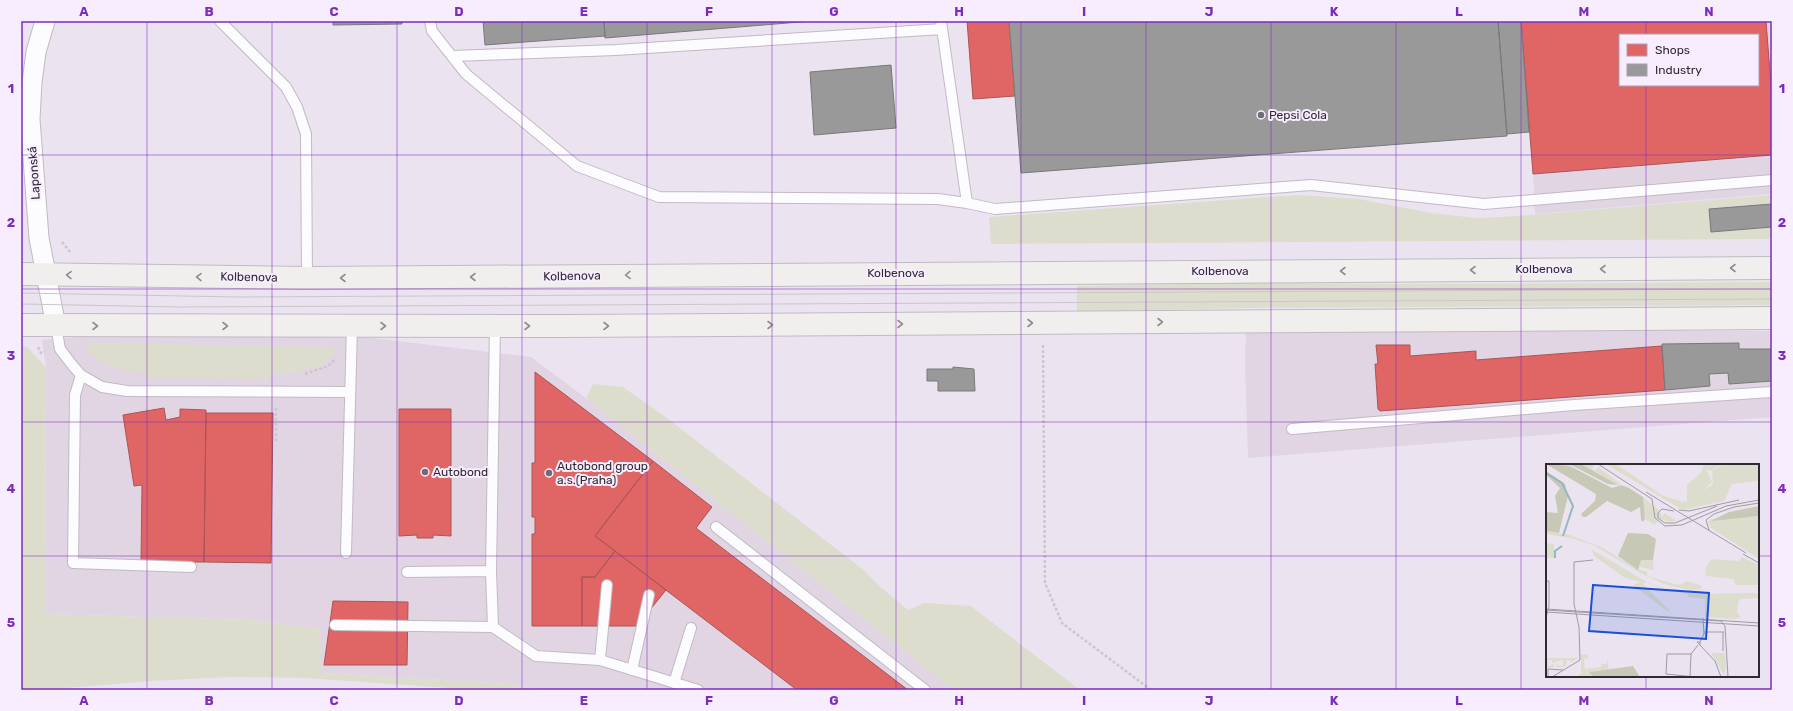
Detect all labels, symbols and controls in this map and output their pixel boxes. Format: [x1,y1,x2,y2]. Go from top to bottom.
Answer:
text: A [79,4,89,19]
text: B [204,4,214,19]
text: C [329,4,339,19]
text: D [454,4,464,19]
text: E [580,4,588,19]
text: F [705,4,713,19]
text: G [829,4,839,19]
text: H [954,4,964,19]
text: I [1082,4,1086,19]
text: J [1205,4,1213,19]
text: K [1330,4,1339,19]
text: L [1455,4,1463,19]
text: M [1579,4,1589,19]
text: N [1704,4,1714,19]
legend [1619,34,1759,86]
text: Shops [1655,43,1690,57]
text: Industry [1655,63,1702,77]
text: 1 [8,81,14,96]
text: 1 [1779,81,1785,96]
place label: Pepsi Cola [1269,108,1327,122]
marker: Pepsi Cola [1256,110,1266,120]
street label: Laponská [25,146,43,200]
text: 2 [7,215,15,230]
text: 2 [1778,215,1786,230]
street label: Kolbenova [1515,262,1573,276]
street label: Kolbenova [1191,264,1249,278]
one-way arrow [1730,264,1736,272]
one-way arrow [1600,265,1606,273]
street label: Kolbenova [867,266,925,280]
one-way arrow [1470,266,1476,274]
one-way arrow [1340,267,1346,275]
street label: Kolbenova [543,268,601,284]
street label: Kolbenova [220,269,278,285]
one-way arrow [66,271,72,279]
one-way arrow [625,271,631,279]
one-way arrow [196,273,202,281]
one-way arrow [470,273,476,281]
one-way arrow [340,274,346,282]
one-way arrow [1157,318,1163,326]
one-way arrow [1027,319,1033,327]
one-way arrow [897,320,903,328]
one-way arrow [767,321,773,329]
one-way arrow [92,322,98,330]
one-way arrow [222,322,228,330]
one-way arrow [380,322,386,330]
one-way arrow [524,322,530,330]
one-way arrow [603,322,609,330]
text: 3 [7,348,16,363]
text: 3 [1778,348,1787,363]
place label: Autobond group a.s.(Praha) [557,459,648,487]
inset map [1546,464,1759,677]
place label: Autobond [433,465,488,479]
marker: Autobond [420,467,430,477]
marker: Autobond group a.s.(Praha) [544,468,554,478]
text: 4 [7,481,16,496]
text: 4 [1778,481,1787,496]
text: 5 [7,615,15,630]
text: 5 [1778,615,1786,630]
text: A [79,693,89,708]
text: B [204,693,214,708]
text: C [329,693,339,708]
text: D [454,693,464,708]
text: E [580,693,588,708]
text: F [705,693,713,708]
text: G [829,693,839,708]
text: H [954,693,964,708]
text: I [1082,693,1086,708]
text: J [1205,693,1213,708]
text: K [1330,693,1339,708]
text: L [1455,693,1463,708]
text: M [1579,693,1589,708]
text: N [1704,693,1714,708]

